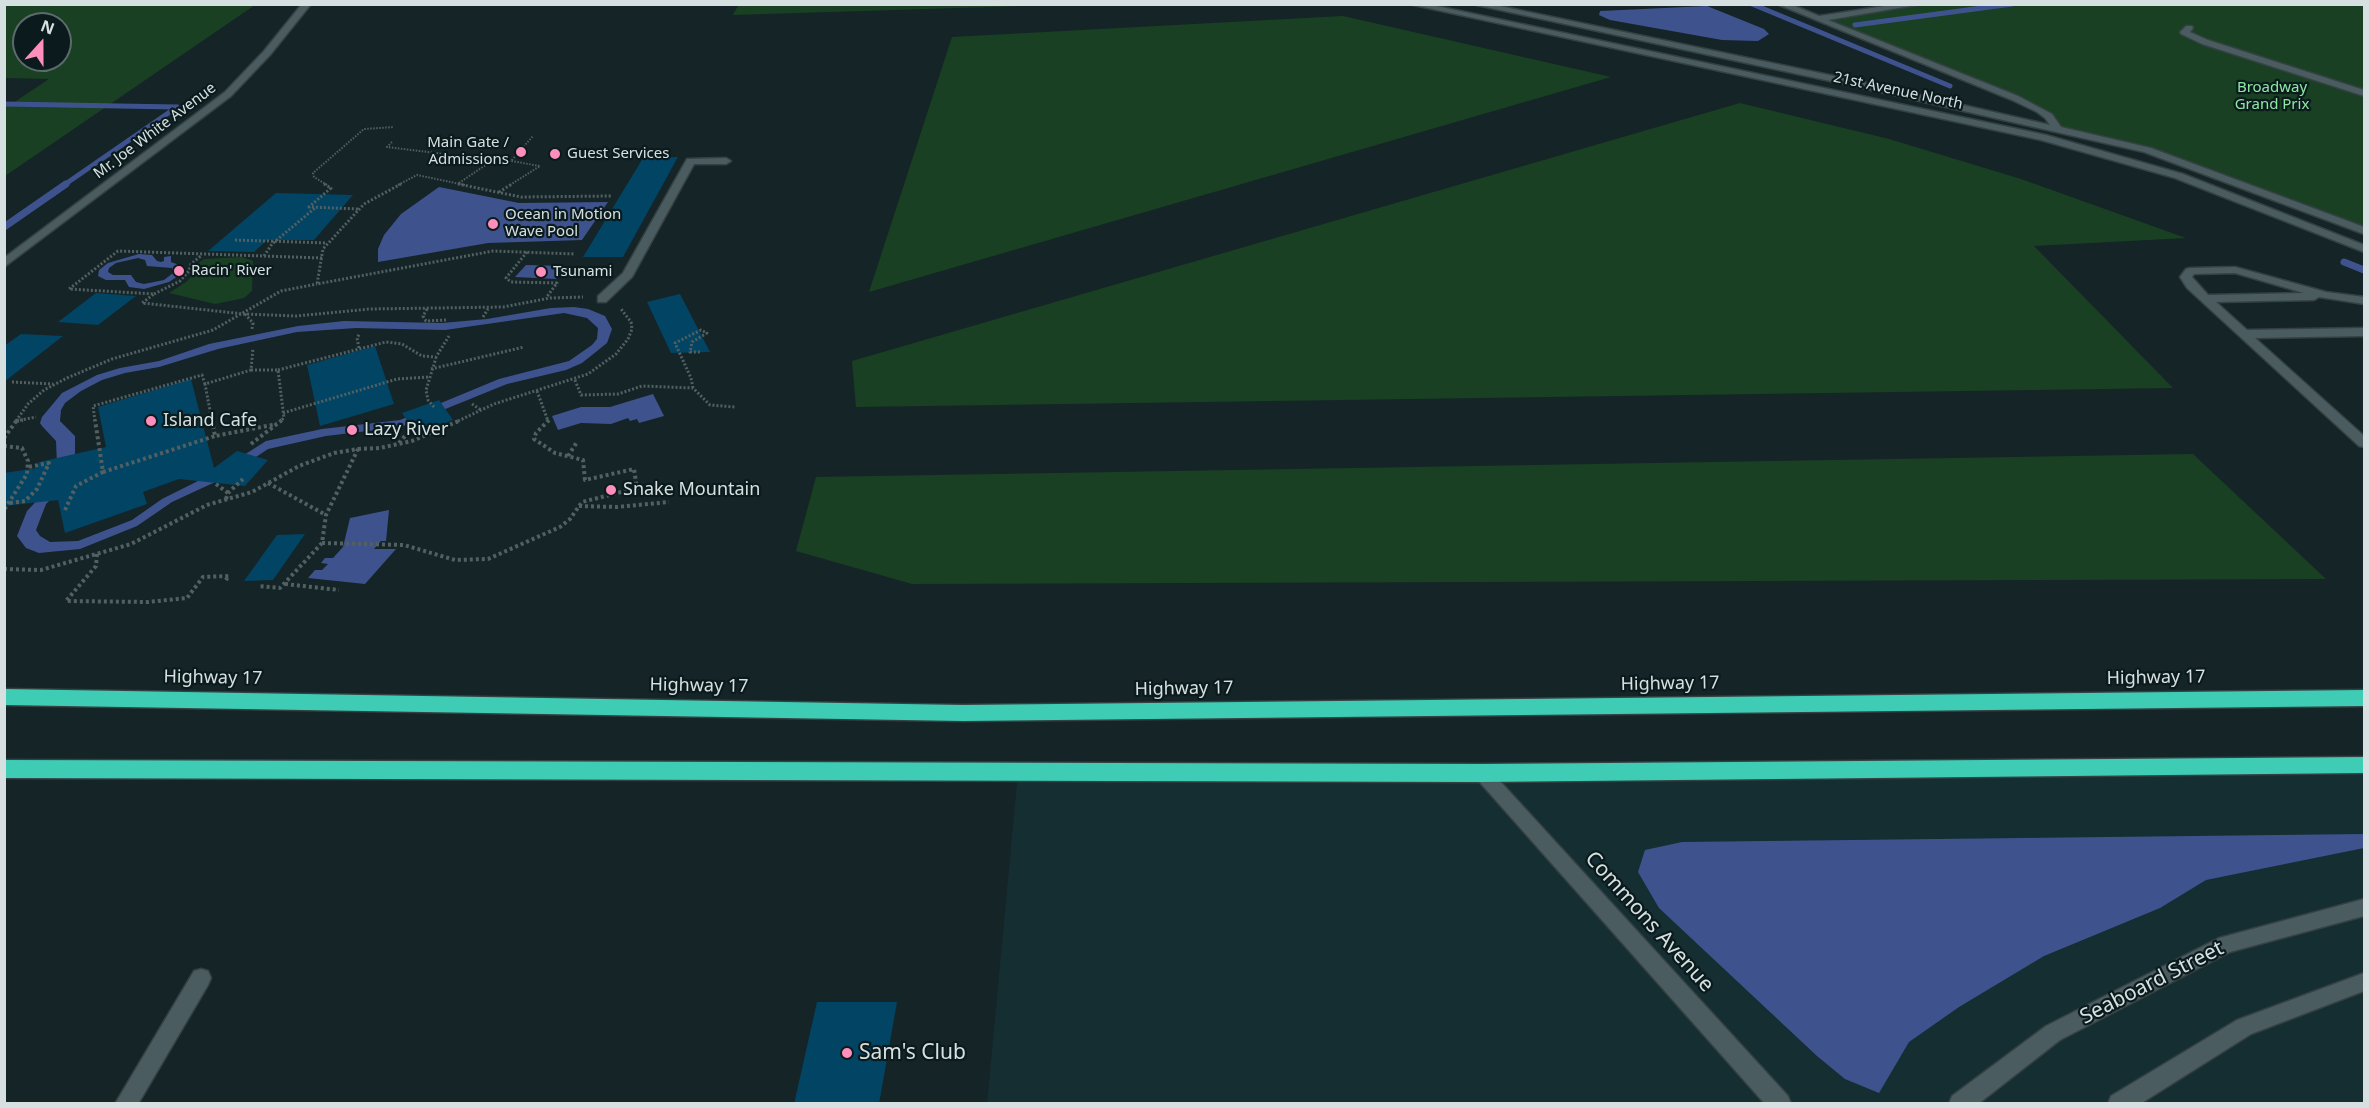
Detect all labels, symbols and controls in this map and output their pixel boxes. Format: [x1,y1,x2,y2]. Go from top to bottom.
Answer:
north arrow [12,12,72,72]
text: N [38,14,58,40]
street label: 21st Avenue North [1832,69,1964,113]
street label: Mr. Joe White Avenue [90,79,220,183]
park label: Broadway Grand Prix [2235,79,2309,114]
place label: Main Gate / Admissions [427,134,509,169]
marker: Main Gate / Admissions [514,145,528,159]
place label: Guest Services [567,145,669,163]
marker: Guest Services [548,147,562,161]
place label: Ocean in Motion Wave Pool [505,206,621,241]
marker: Ocean in Motion Wave Pool [486,217,500,231]
place label: Racin' River [191,262,272,280]
place label: Tsunami [553,263,612,281]
marker: Racin' River [172,264,186,278]
marker: Tsunami [534,265,548,279]
place label: Island Cafe [163,410,257,432]
marker: Island Cafe [144,414,158,428]
place label: Lazy River [364,419,448,441]
marker: Lazy River [345,423,359,437]
place label: Snake Mountain [623,479,760,501]
marker: Snake Mountain [604,483,618,497]
street label: Highway 17 [163,666,263,690]
street label: Highway 17 [2106,666,2206,690]
street label: Highway 17 [1620,672,1720,696]
street label: Highway 17 [649,674,749,698]
street label: Highway 17 [1134,677,1234,701]
street label: Commons Avenue [1579,847,1719,997]
street label: Seaboard Street [2076,936,2228,1030]
place label: Sam's Club [859,1040,966,1066]
marker: Sam's Club [840,1046,854,1060]

